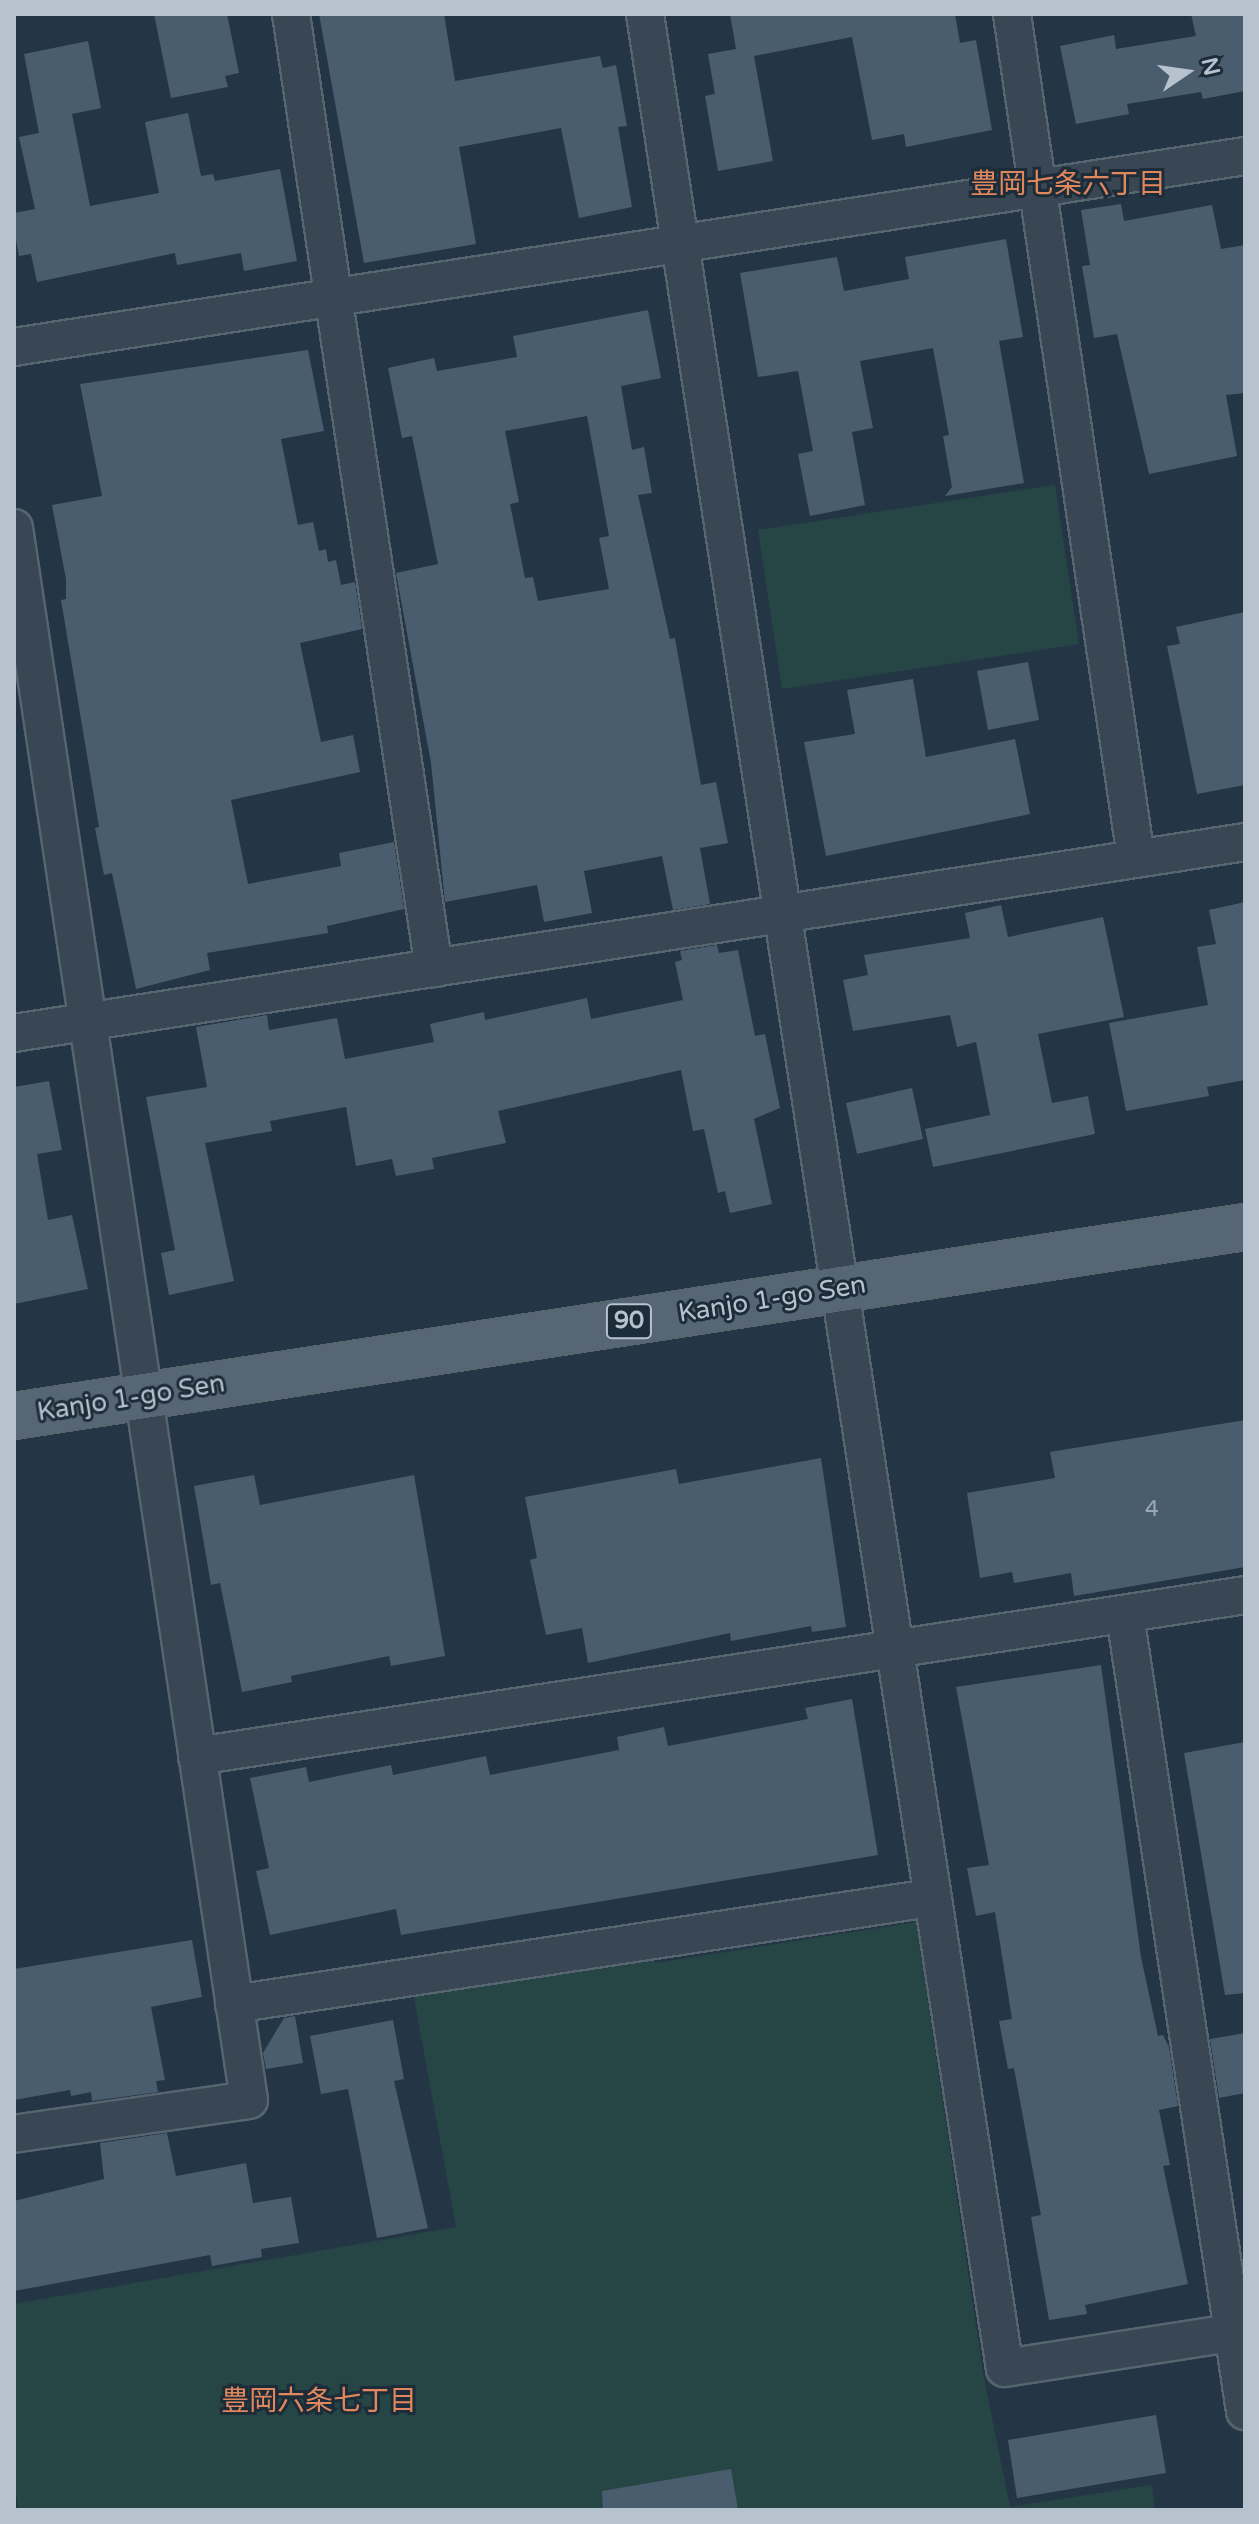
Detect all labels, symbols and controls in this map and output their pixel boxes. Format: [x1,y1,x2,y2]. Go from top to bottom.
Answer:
north arrow [1147,32,1227,112]
text: N [1196,55,1225,78]
district label: 豊岡七条六丁目 [970,167,1166,201]
street label: Kanjo 1-go Sen [676,1269,868,1329]
road number: 90 [605,1301,653,1341]
street label: Kanjo 1-go Sen [35,1368,227,1428]
house number: 4 [1145,1497,1159,1523]
district label: 豊岡六条七丁目 [221,2384,417,2418]

